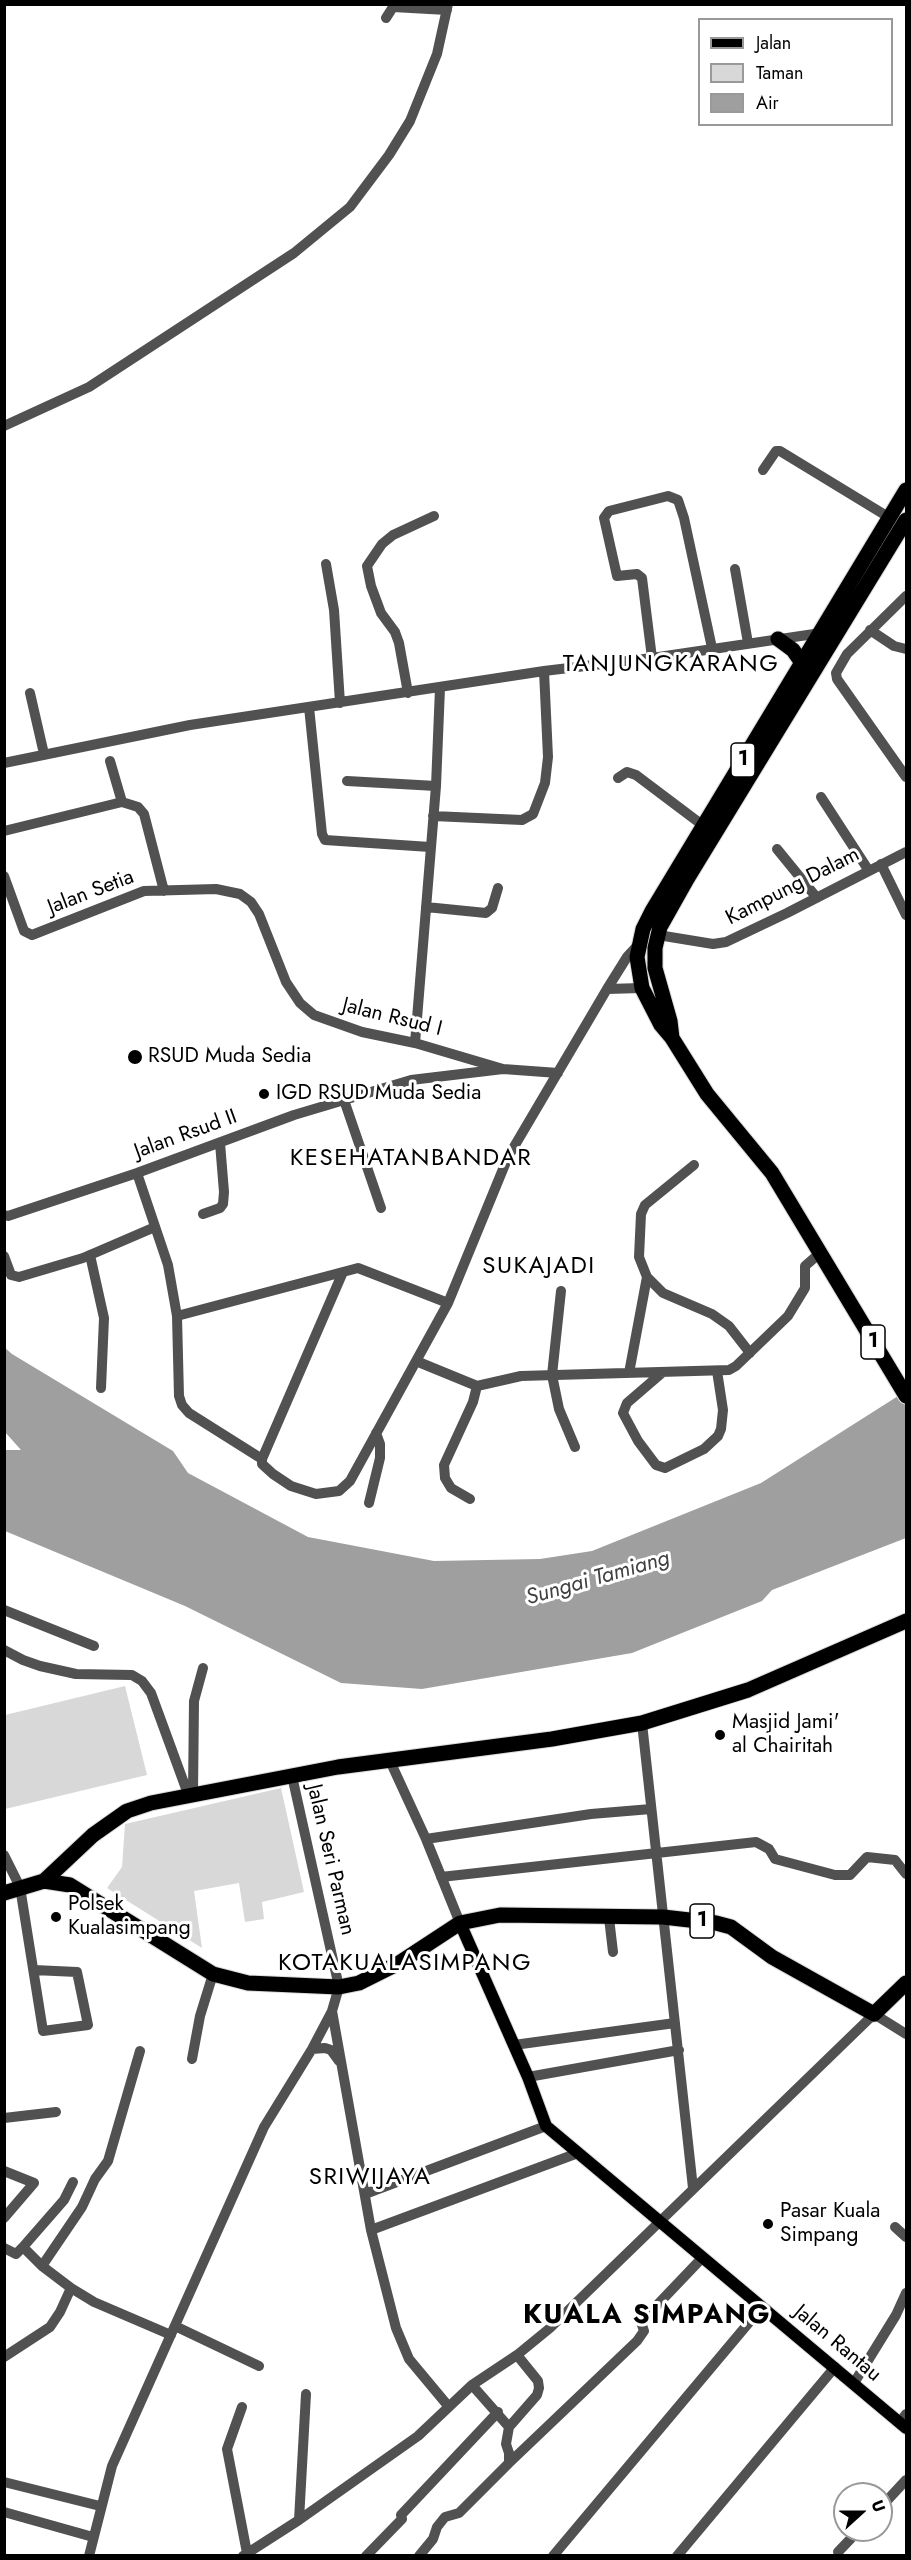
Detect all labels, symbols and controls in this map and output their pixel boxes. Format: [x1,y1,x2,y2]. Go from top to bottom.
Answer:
legend [698,18,893,126]
text: Jalan [756,30,791,56]
text: Taman [756,60,803,86]
text: Air [756,90,779,116]
district label: TANJUNGKARANG [563,651,779,679]
road number: 1 [731,743,755,777]
street label: Kampung Dalam [722,843,864,931]
street label: Jalan Setia [44,865,138,921]
street label: Jalan Rsud I [339,993,445,1043]
place label: RSUD Muda Sedia [148,1044,311,1070]
marker: RSUD Muda Sedia [126,1048,144,1066]
place label: IGD RSUD Muda Sedia [276,1081,481,1107]
marker: IGD RSUD Muda Sedia [257,1087,271,1101]
street label: Jalan Rsud II [131,1105,241,1165]
district label: KESEHATANBANDAR [290,1145,532,1173]
district label: SUKAJADI [482,1253,596,1281]
road number: 1 [861,1325,885,1359]
water label: Sungai Tamiang [523,1546,673,1612]
place label: Masjid Jami' al Chairitah [732,1710,840,1760]
marker: Masjid Jami' al Chairitah [713,1728,727,1742]
street label: Jalan Seri Parman [300,1782,360,1938]
place label: Polsek Kualasimpang [68,1892,191,1942]
road number: 1 [690,1904,714,1938]
marker: Polsek Kualasimpang [49,1910,63,1924]
district label: KOTAKUALASIMPANG [278,1950,532,1978]
district label: SRIWIJAYA [309,2164,431,2192]
place label: Pasar Kuala Simpang [780,2199,880,2249]
marker: Pasar Kuala Simpang [761,2217,775,2231]
district label: KUALA SIMPANG [523,2300,771,2332]
street label: Jalan Rantau [788,2300,886,2388]
north arrow [833,2482,893,2542]
text: U [866,2497,891,2515]

